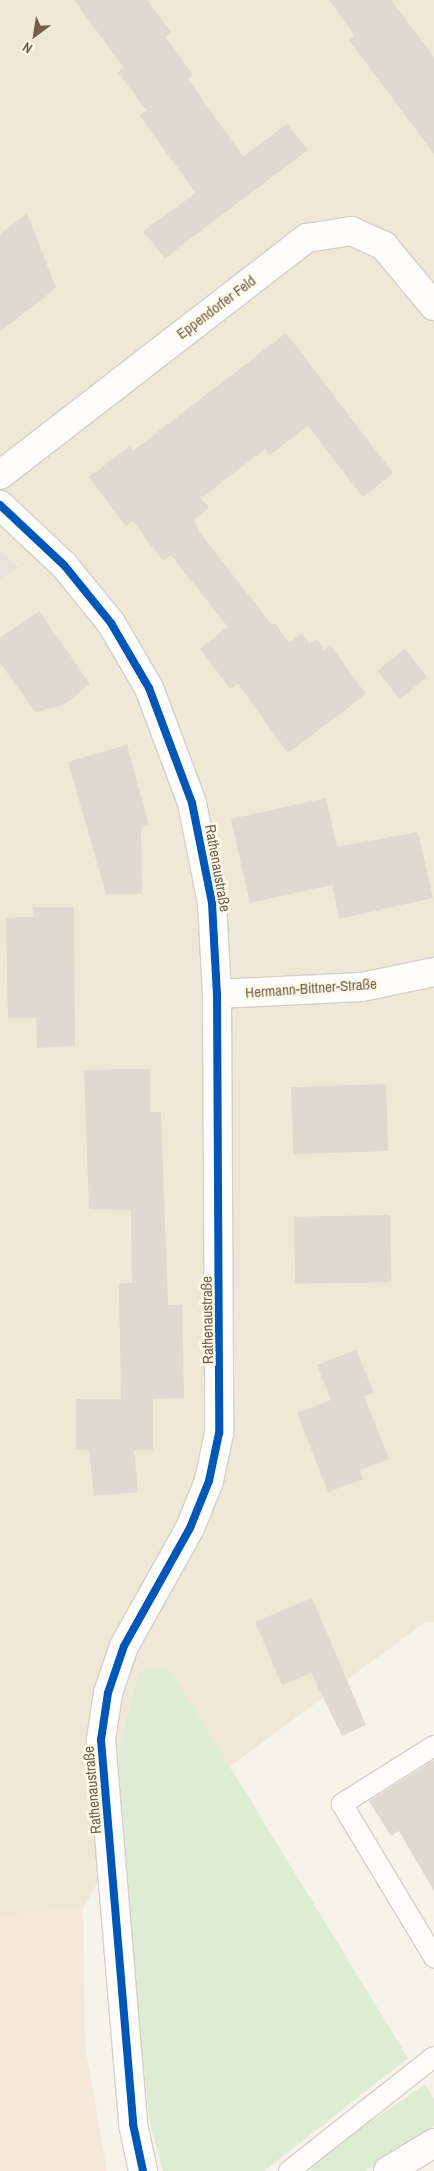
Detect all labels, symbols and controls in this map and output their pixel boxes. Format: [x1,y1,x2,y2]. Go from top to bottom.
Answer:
north arrow [10,10,60,60]
text: N [19,38,35,58]
street label: Eppendorfer Feld [173,271,259,343]
street label: Rathenaustraße [201,823,235,913]
street label: Hermann-Bittner-Straße [245,974,377,1002]
street label: Rathenaustraße [197,1276,217,1364]
street label: Rathenaustraße [79,1745,105,1835]

